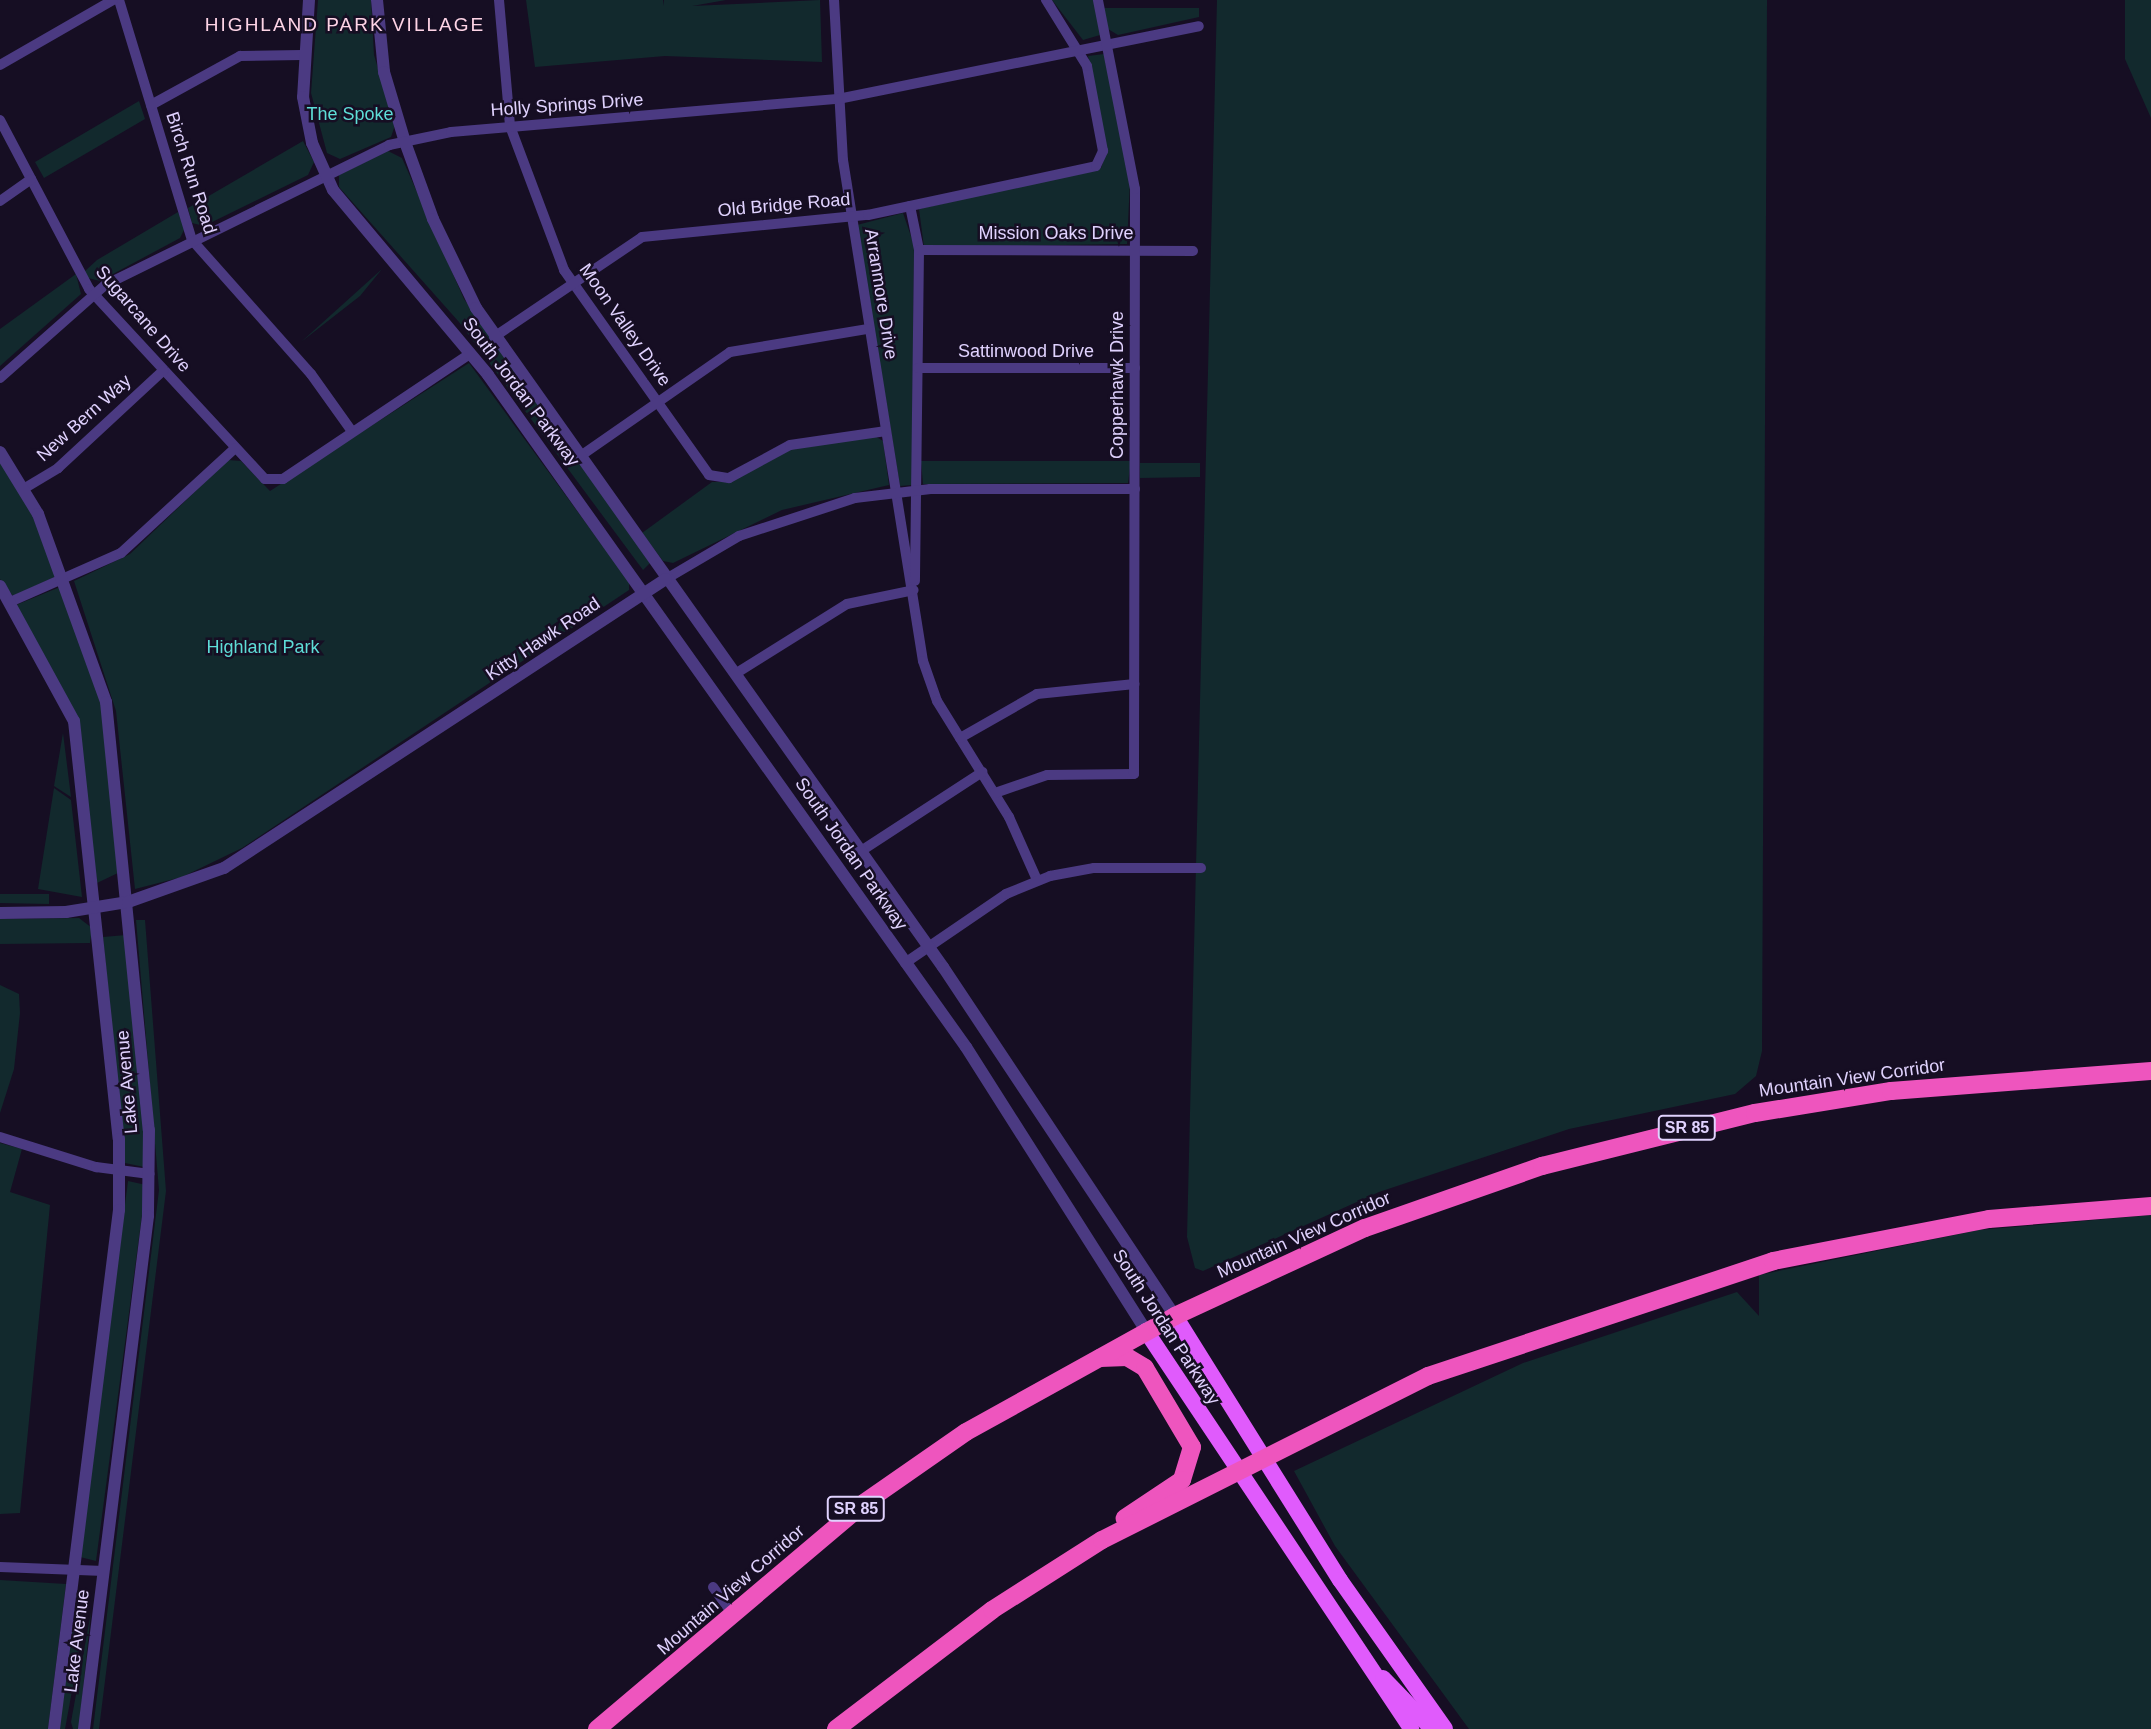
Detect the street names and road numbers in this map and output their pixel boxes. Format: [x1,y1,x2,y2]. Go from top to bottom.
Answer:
street label: Holly Springs Drive [490,89,644,121]
street label: Birch Run Road [161,109,221,237]
street label: Old Bridge Road [717,188,851,222]
street label: Mission Oaks Drive [978,222,1134,244]
street label: Arranmore Drive [860,227,902,361]
street label: Moon Valley Drive [575,260,675,390]
street label: Sugarcane Drive [91,261,195,377]
street label: Copperhawk Drive [1106,311,1128,459]
street label: South Jordan Parkway [458,313,584,471]
street label: Sattinwood Drive [958,340,1094,362]
street label: New Bern Way [32,370,136,466]
street label: Kitty Hawk Road [482,593,604,685]
street label: South Jordan Parkway [790,774,912,934]
street label: Lake Avenue [112,1029,142,1135]
street label: Mountain View Corridor [1758,1054,1946,1102]
road number: SR 85 [1657,1116,1717,1140]
street label: Mountain View Corridor [1214,1187,1394,1283]
street label: South Jordan Parkway [1108,1245,1224,1409]
road number: SR 85 [826,1497,886,1522]
street label: Mountain View Corridor [653,1520,809,1660]
street label: Lake Avenue [60,1588,94,1694]

